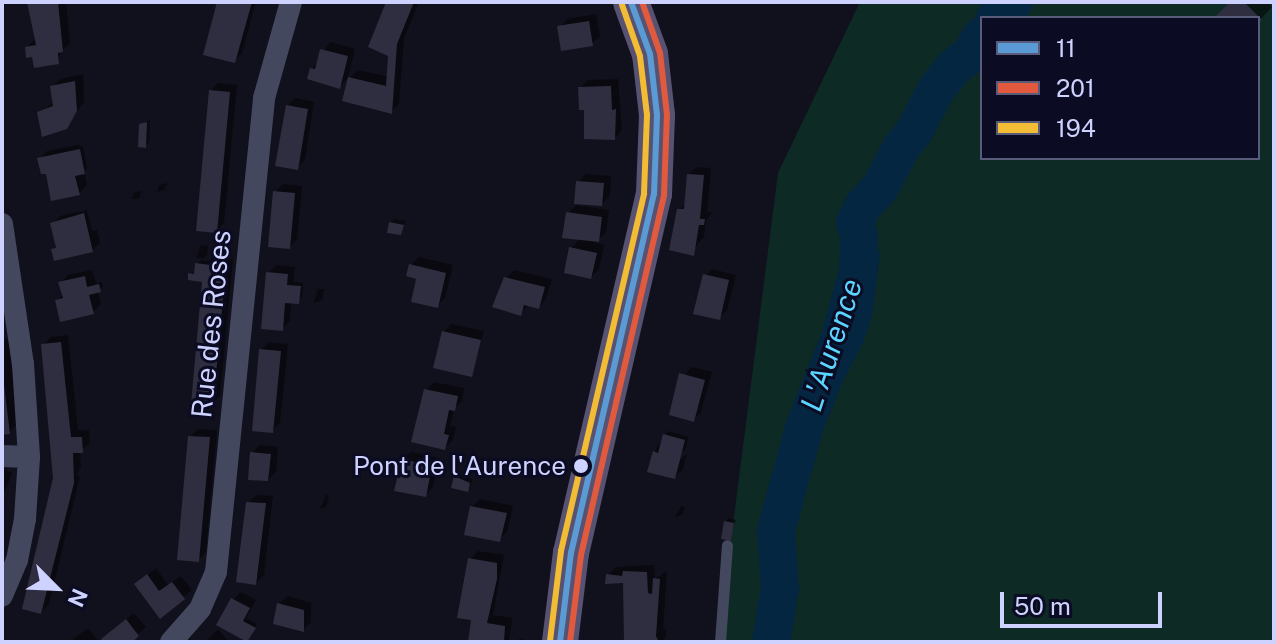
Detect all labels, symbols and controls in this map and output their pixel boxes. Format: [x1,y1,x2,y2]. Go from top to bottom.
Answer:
legend [980,16,1260,160]
text: 11 [1056,34,1076,62]
text: 201 [1056,74,1095,102]
text: 194 [1056,114,1096,142]
street label: Rue des Roses [184,228,238,420]
water label: L'Aurence [793,274,869,416]
place label: Pont de l'Aurence [352,450,566,482]
marker: Pont de l'Aurence [573,458,589,474]
north arrow [16,548,96,628]
scale bar [1004,576,1166,626]
text: N [63,585,93,611]
text: 50 m [1014,592,1071,620]

